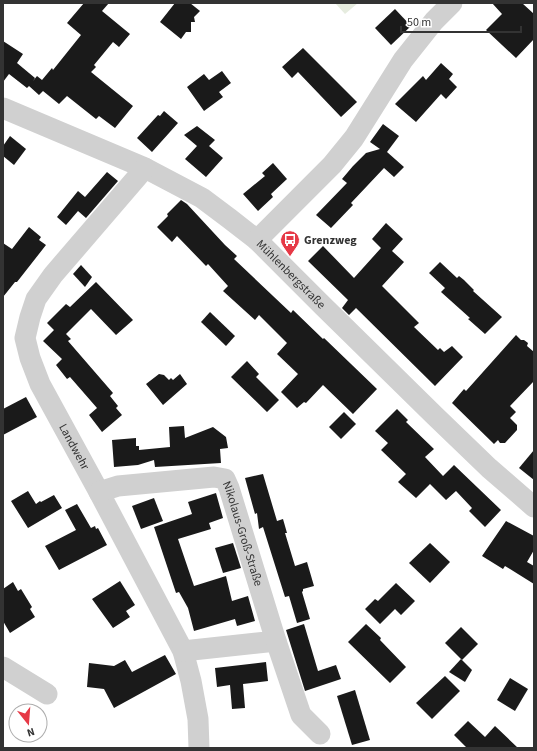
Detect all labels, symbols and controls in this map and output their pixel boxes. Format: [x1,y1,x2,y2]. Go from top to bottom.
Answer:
scale bar [401,8,521,34]
text: 50 m [407,14,431,31]
bus stop icon: Grenzweg [279,229,301,257]
place label: Grenzweg [304,232,357,249]
street label: Mühlenbergstraße [253,236,330,313]
street label: Landwehr [55,421,94,474]
street label: Nikolaus-Groß-Straße [218,478,267,588]
north arrow [8,703,48,743]
text: N [25,724,36,740]

